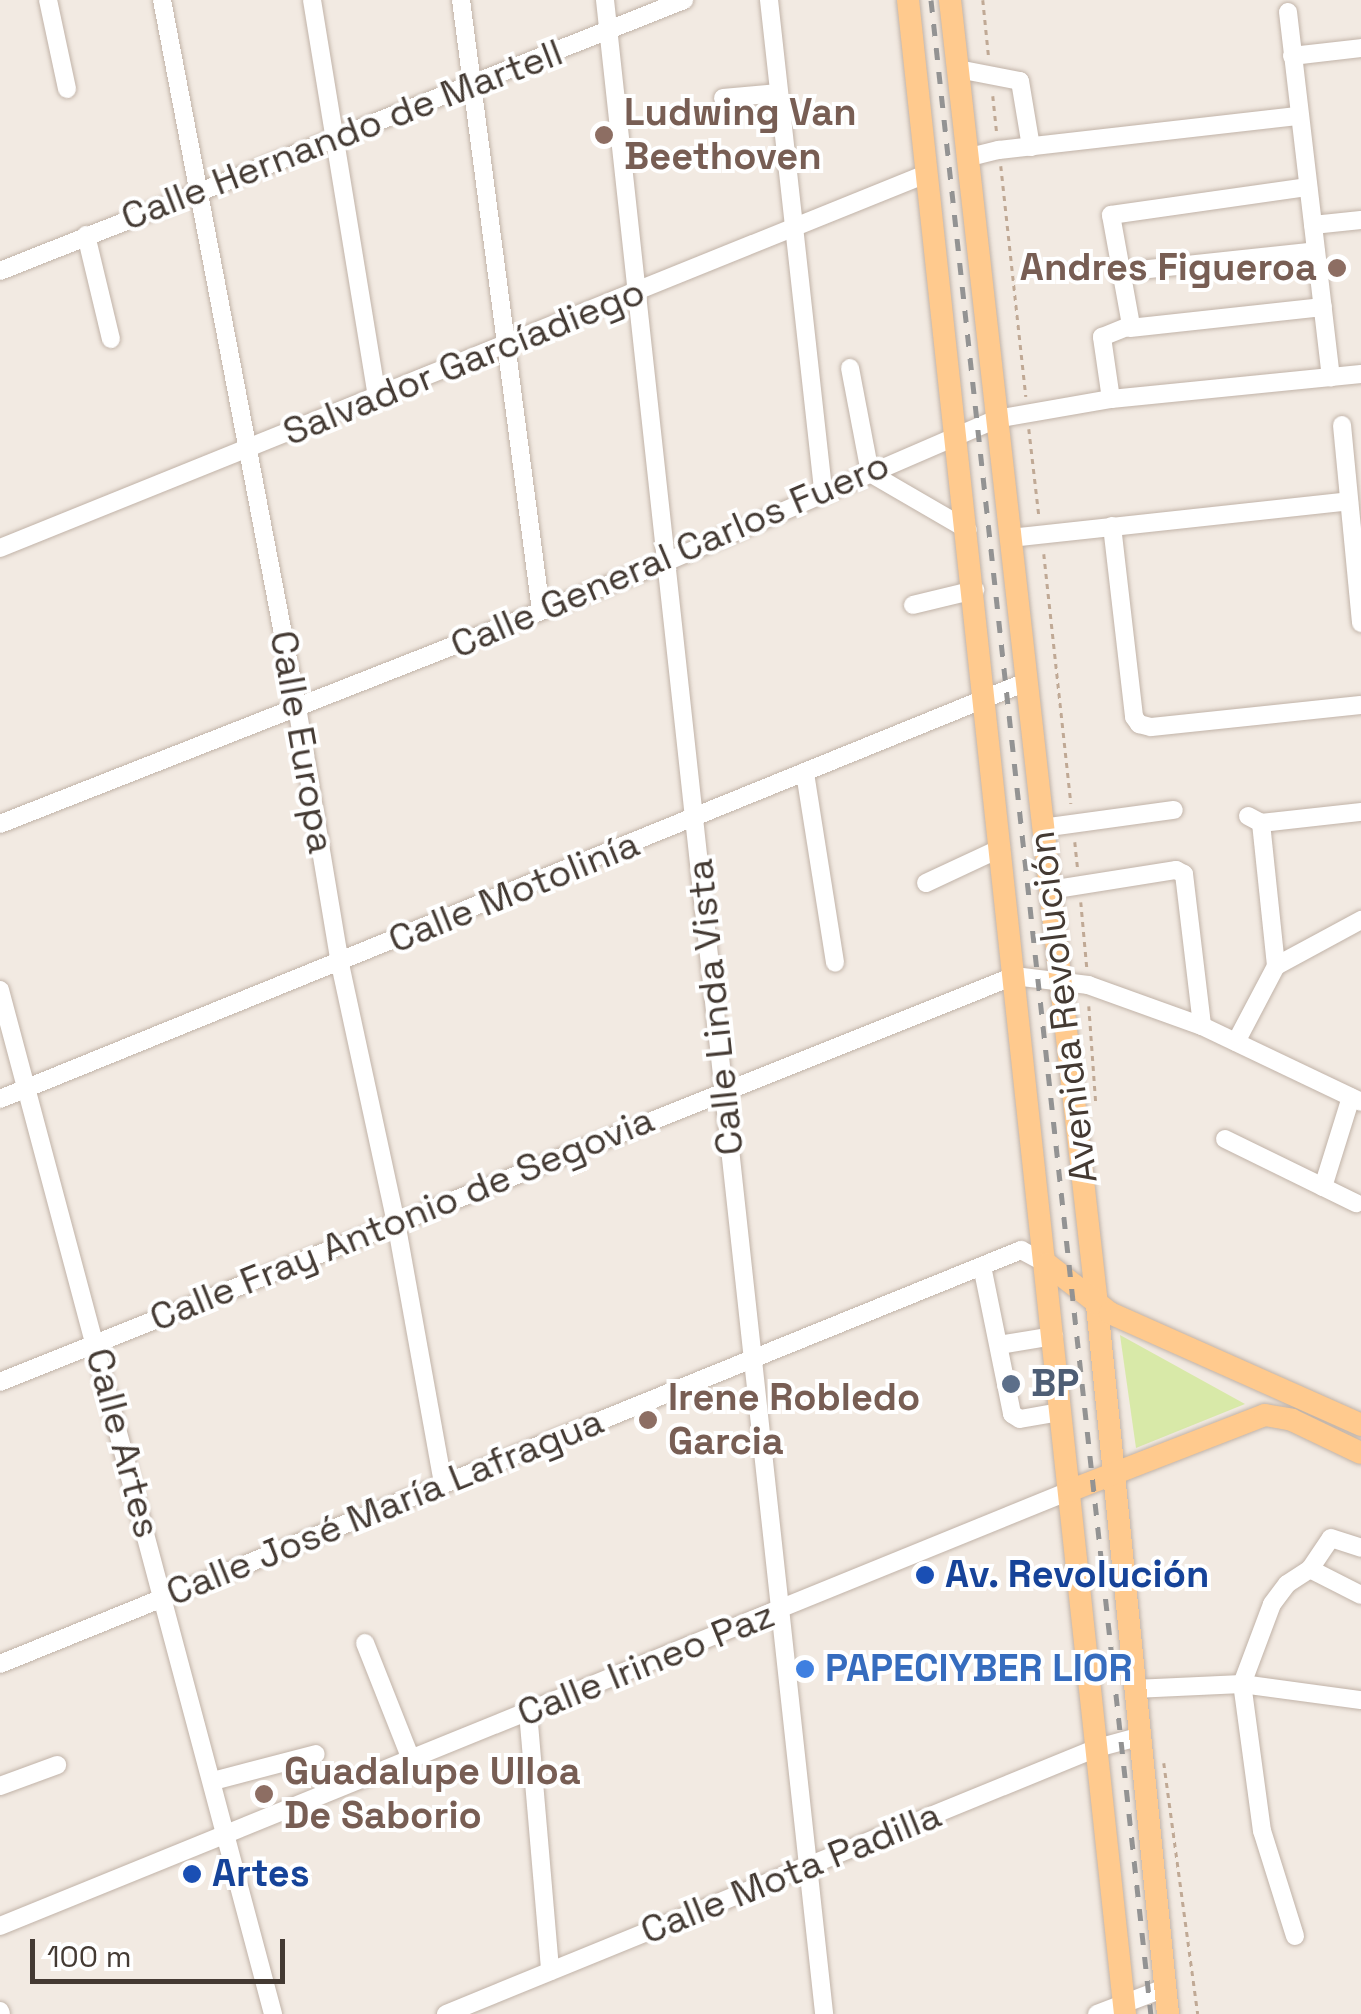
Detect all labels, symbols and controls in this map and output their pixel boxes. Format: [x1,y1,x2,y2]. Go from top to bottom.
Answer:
street label: Calle Hernando de Martell [115,30,569,240]
place label: Ludwing Van Beethoven [624,90,857,180]
marker: Ludwing Van Beethoven [593,124,615,146]
place label: Andres Figueroa [1020,245,1317,291]
marker: Andres Figueroa [1326,257,1348,279]
street label: Salvador Garcíadiego [277,269,651,455]
street label: Calle General Carlos Fuero [444,442,896,668]
street label: Calle Europa [260,627,344,857]
street label: Calle Motolinía [382,821,646,963]
street label: Avenida Revolución [1019,828,1107,1186]
street label: Calle Linda Vista [677,856,753,1158]
street label: Calle Fray Antonio de Segovia [143,1097,661,1341]
street label: Calle Artes [76,1343,170,1543]
place label: BP [1031,1361,1079,1407]
marker: BP [1000,1373,1022,1395]
place label: Irene Robledo Garcia [668,1375,920,1465]
street label: Calle José María Lafragua [160,1398,610,1616]
marker: Irene Robledo Garcia [637,1409,659,1431]
place label: Av. Revolución [945,1552,1211,1598]
marker: Av. Revolución [914,1564,936,1586]
street label: Calle Irineo Paz [511,1592,781,1736]
place label: PAPECIYBER LIOR [825,1646,1132,1692]
marker: PAPECIYBER LIOR [794,1658,816,1680]
place label: Guadalupe Ulloa De Saborio [284,1749,581,1838]
marker: Guadalupe Ulloa De Saborio [253,1783,275,1805]
street label: Calle Mota Padilla [634,1792,948,1954]
place label: Artes [212,1851,310,1897]
marker: Artes [181,1863,203,1885]
scale bar [35,1919,290,1981]
text: 100 m [47,1937,132,1976]

